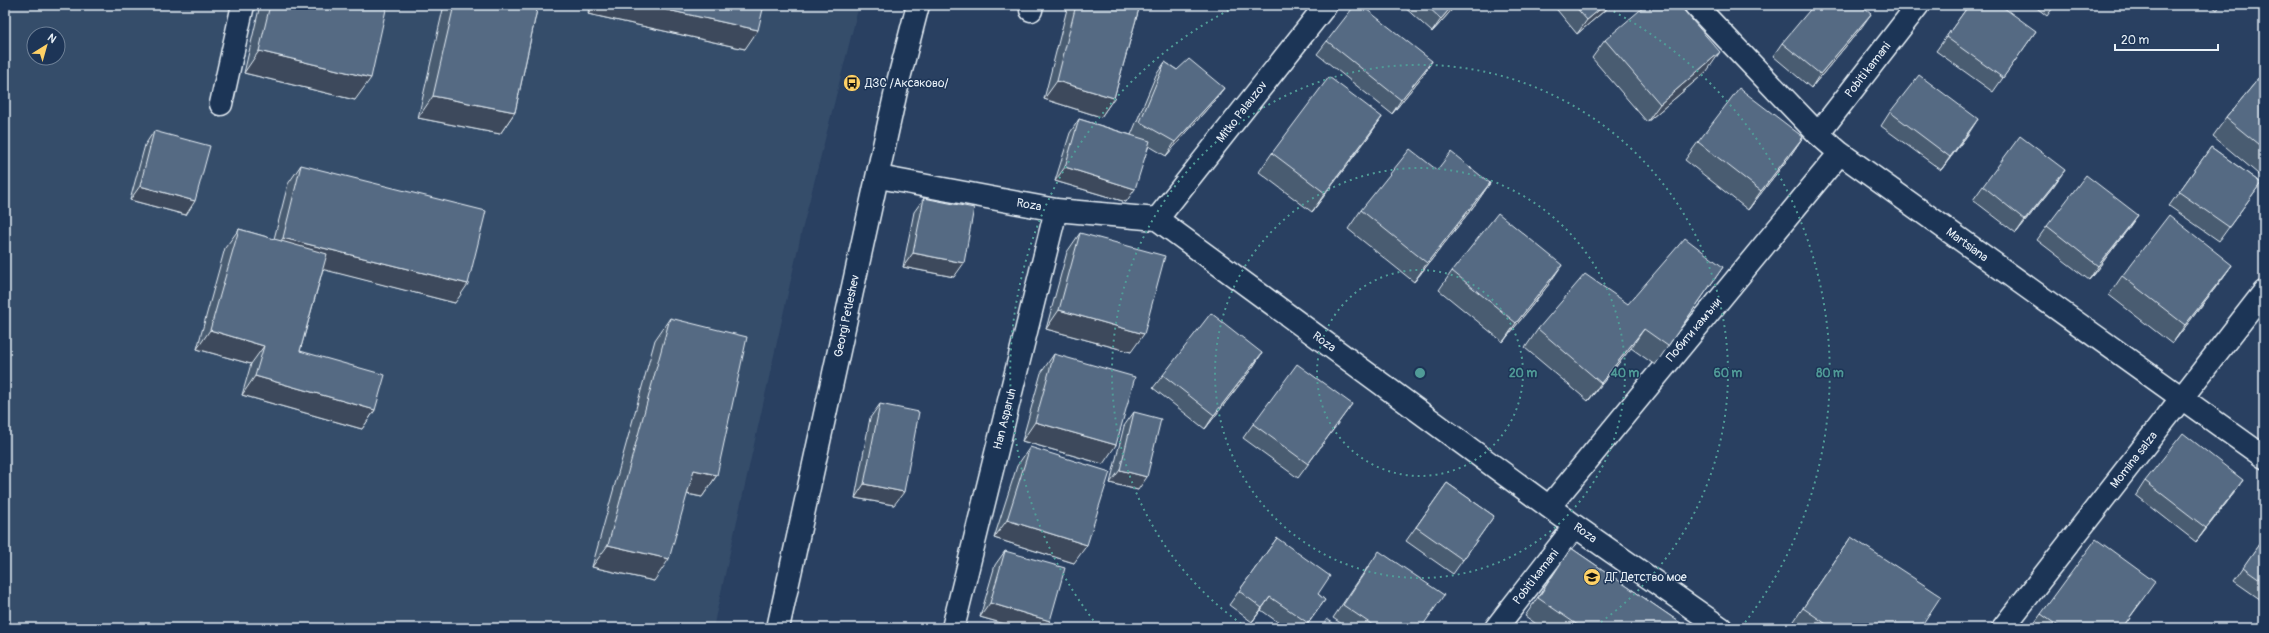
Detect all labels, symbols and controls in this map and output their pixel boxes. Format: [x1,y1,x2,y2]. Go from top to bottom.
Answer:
north arrow [26,26,66,66]
scale bar [2115,26,2218,52]
text: N [45,31,59,46]
text: 20 m [2121,33,2150,48]
street label: Pobiti kamani [1842,39,1894,101]
bus stop icon: ДЗС /Аксаково/ [842,73,862,93]
place label: ДЗС /Аксаково/ [864,76,949,91]
street label: Mitko Palauzov [1213,78,1271,146]
street label: Roza [1015,195,1043,215]
street label: Martsiana [1943,225,1991,266]
street label: Georgi Petleshev [831,273,863,359]
street label: Побити камъни [1663,295,1725,365]
street label: Roza [1309,329,1339,356]
centre of rings [1413,366,1427,380]
text: 20 m [1509,366,1537,381]
text: 40 m [1610,366,1640,381]
text: 60 m [1714,366,1743,381]
text: 80 m [1816,366,1844,381]
street label: Han Asparuh [990,386,1020,451]
street label: Momina salza [2107,428,2161,491]
street label: Roza [1570,520,1600,547]
street label: Pobiti kamani [1510,546,1562,608]
school or university icon: ДГ Детство мое [1582,567,1602,587]
place label: ДГ Детство мое [1604,570,1687,585]

